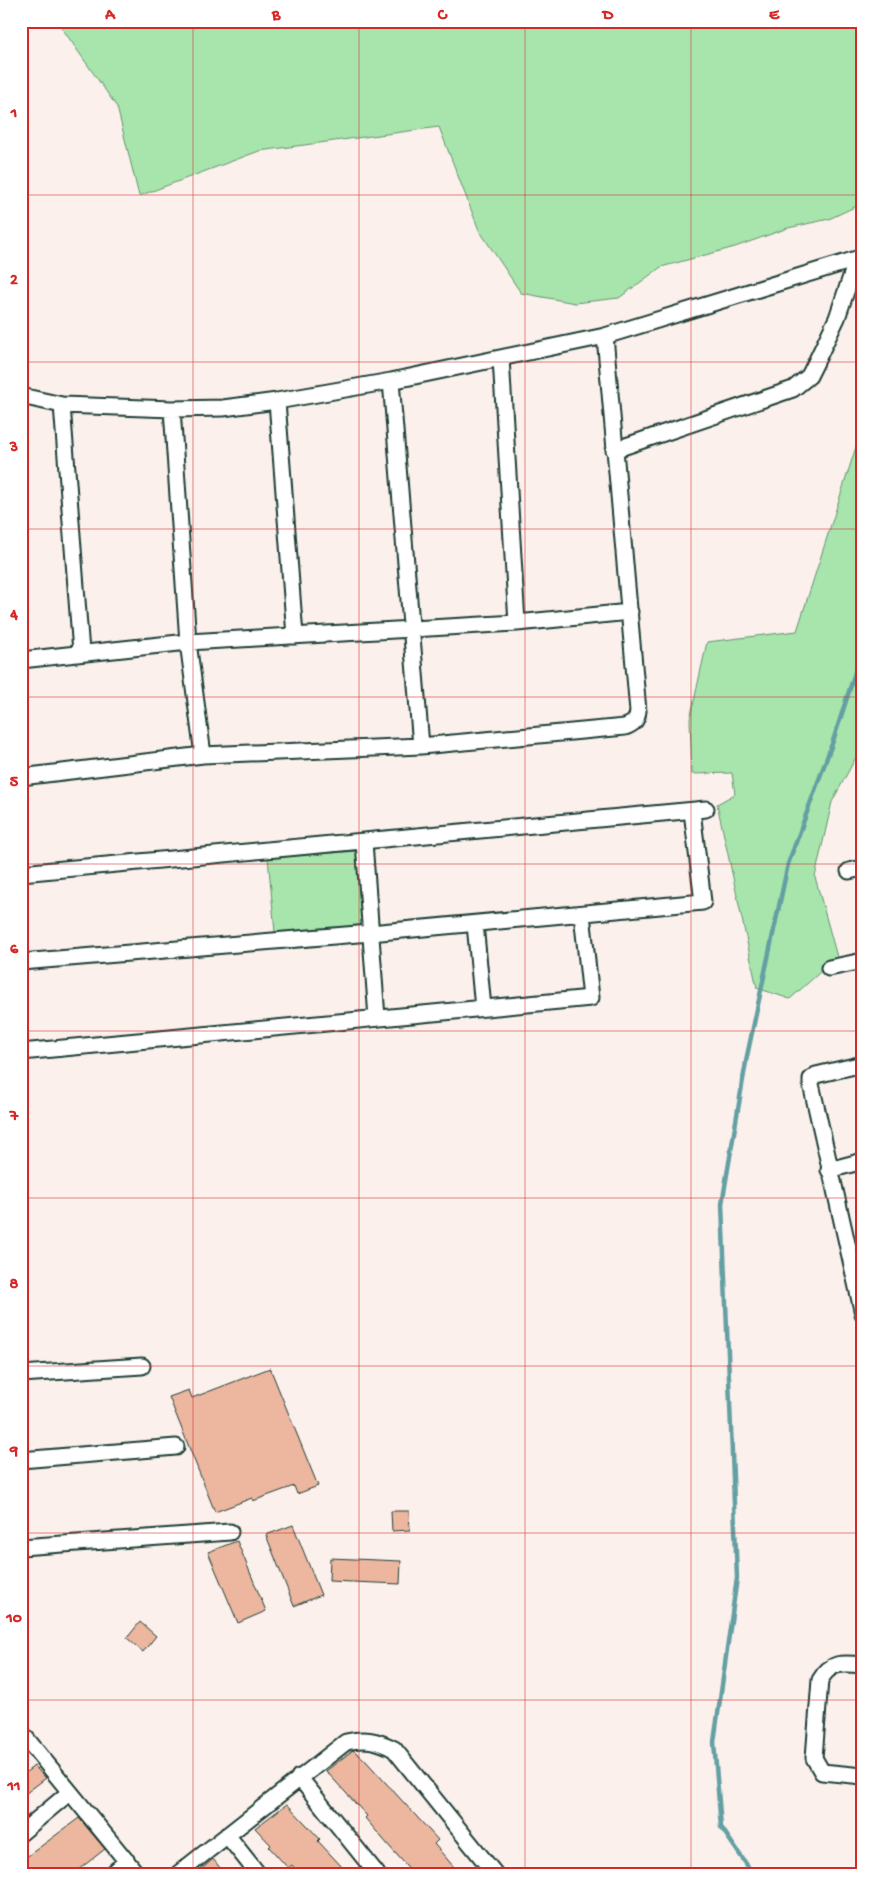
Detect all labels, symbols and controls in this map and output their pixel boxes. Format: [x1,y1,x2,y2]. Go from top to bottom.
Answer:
text: A [104,7,116,26]
text: B [271,7,281,26]
text: C [437,7,448,26]
text: D [601,7,614,26]
text: E [769,7,780,26]
text: 1 [10,105,17,124]
text: 2 [10,272,18,291]
text: 3 [9,439,18,458]
text: 4 [9,607,18,626]
text: 5 [10,774,19,793]
text: 6 [10,941,19,960]
text: 7 [9,1108,19,1127]
text: 8 [10,1276,19,1295]
text: 9 [9,1443,18,1462]
text: 10 [5,1610,22,1629]
text: 11 [7,1778,20,1797]

